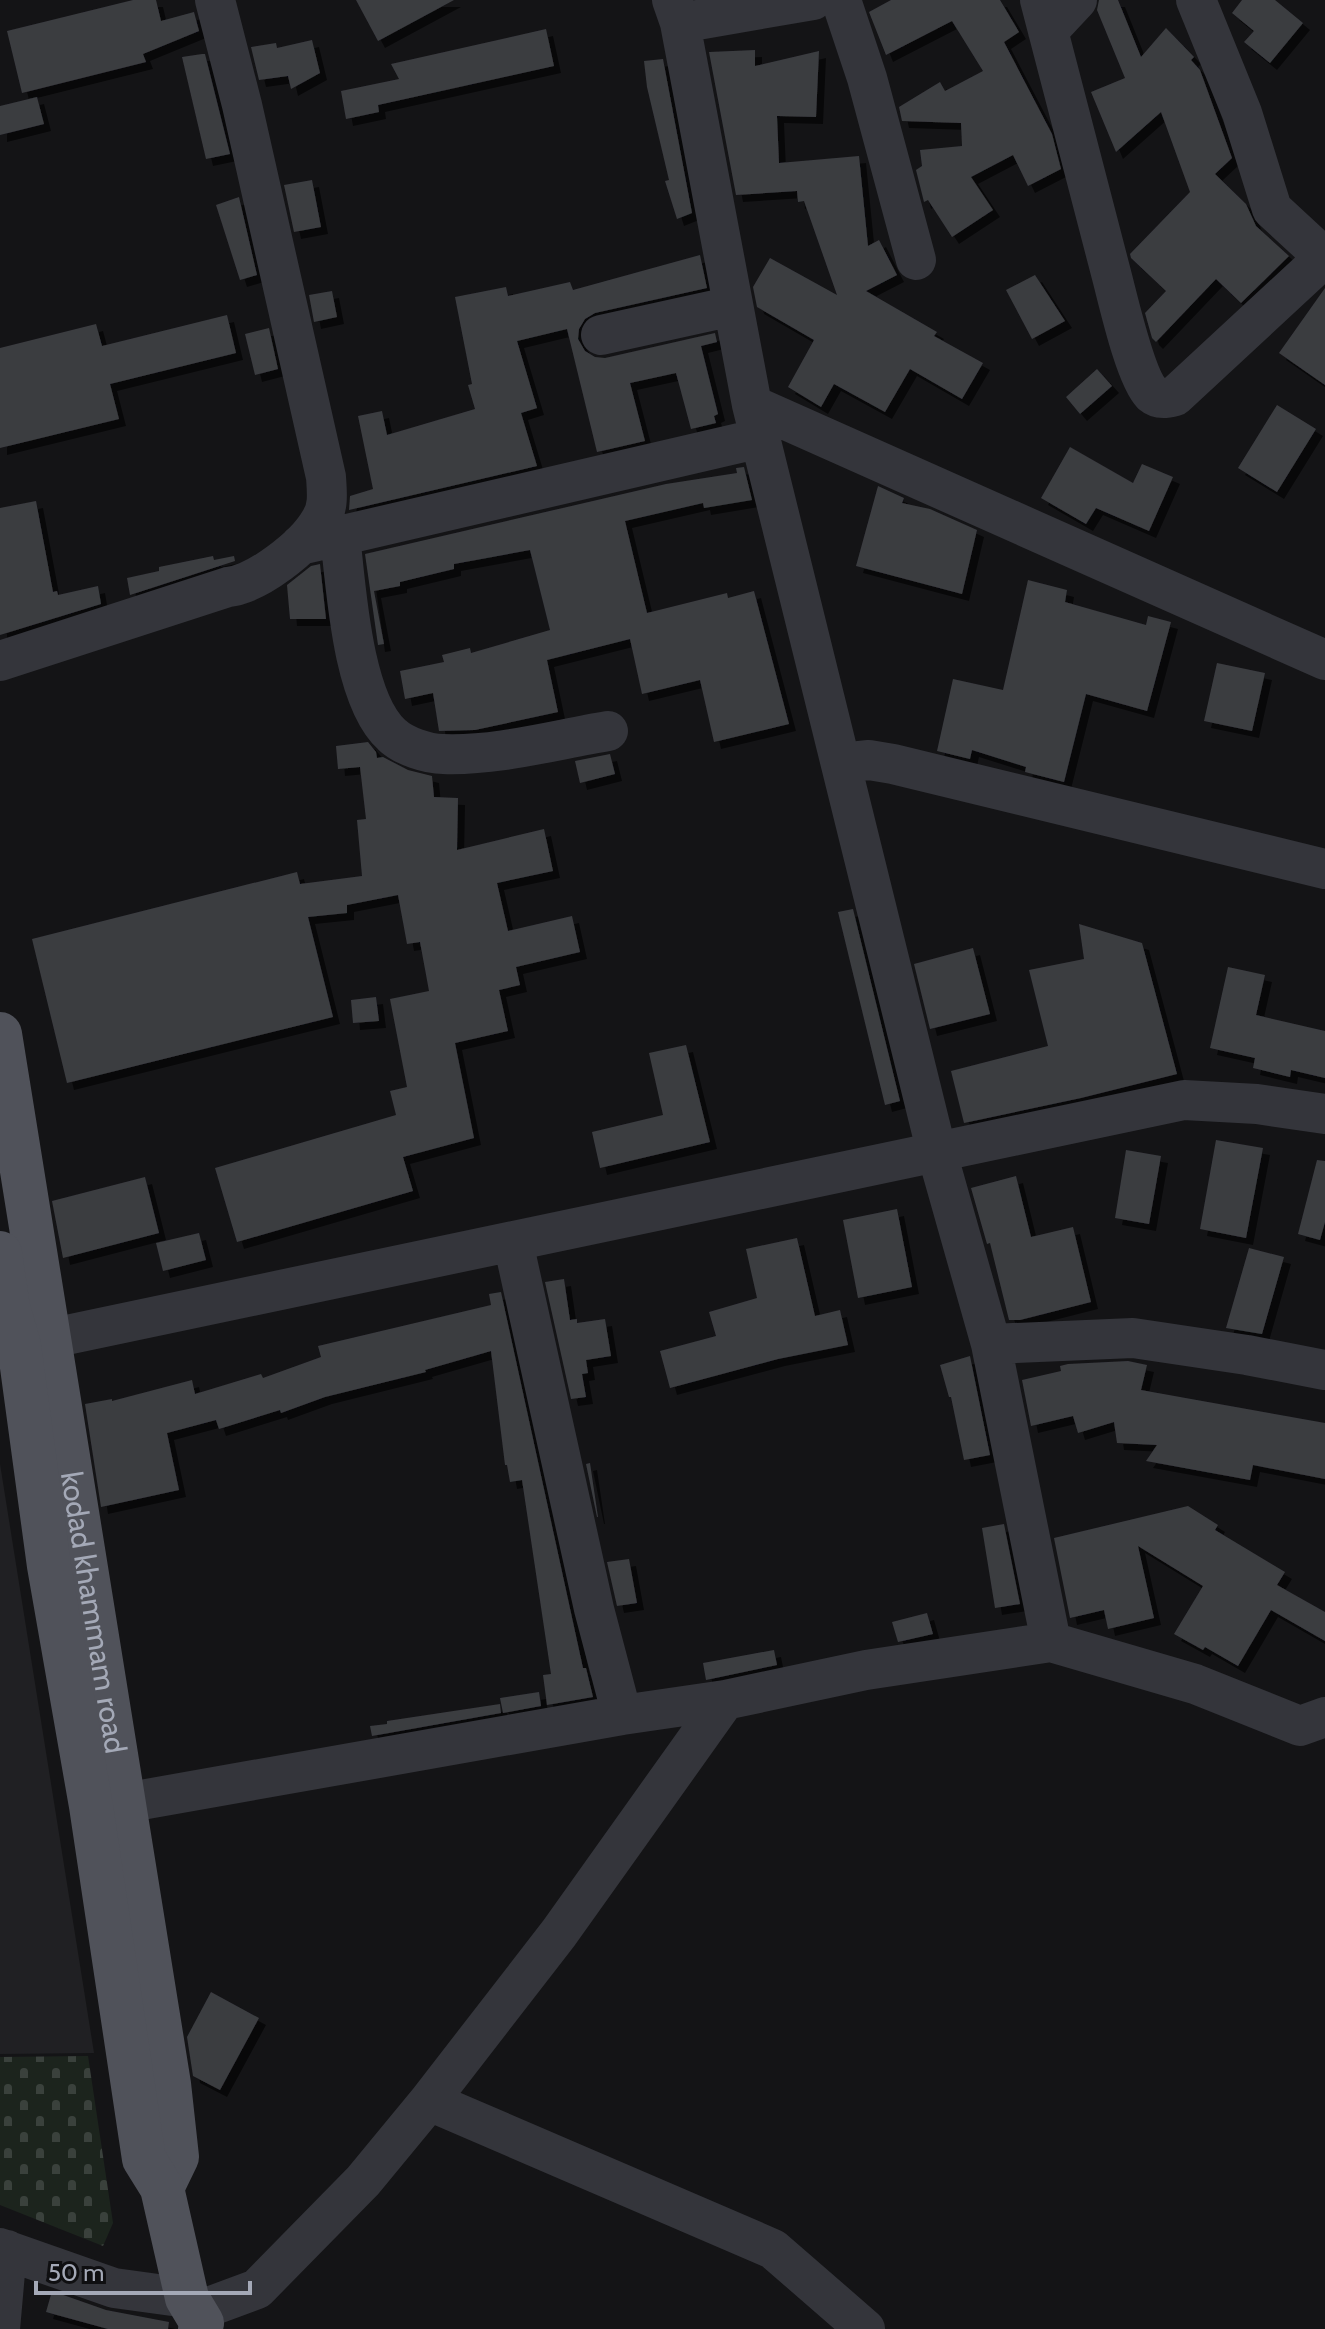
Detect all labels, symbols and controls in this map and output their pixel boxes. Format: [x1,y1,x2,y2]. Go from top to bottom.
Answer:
street label: kodad khammam road [53,1469,134,1756]
scale bar [36,2245,250,2295]
text: 50 m [48,2258,104,2287]

